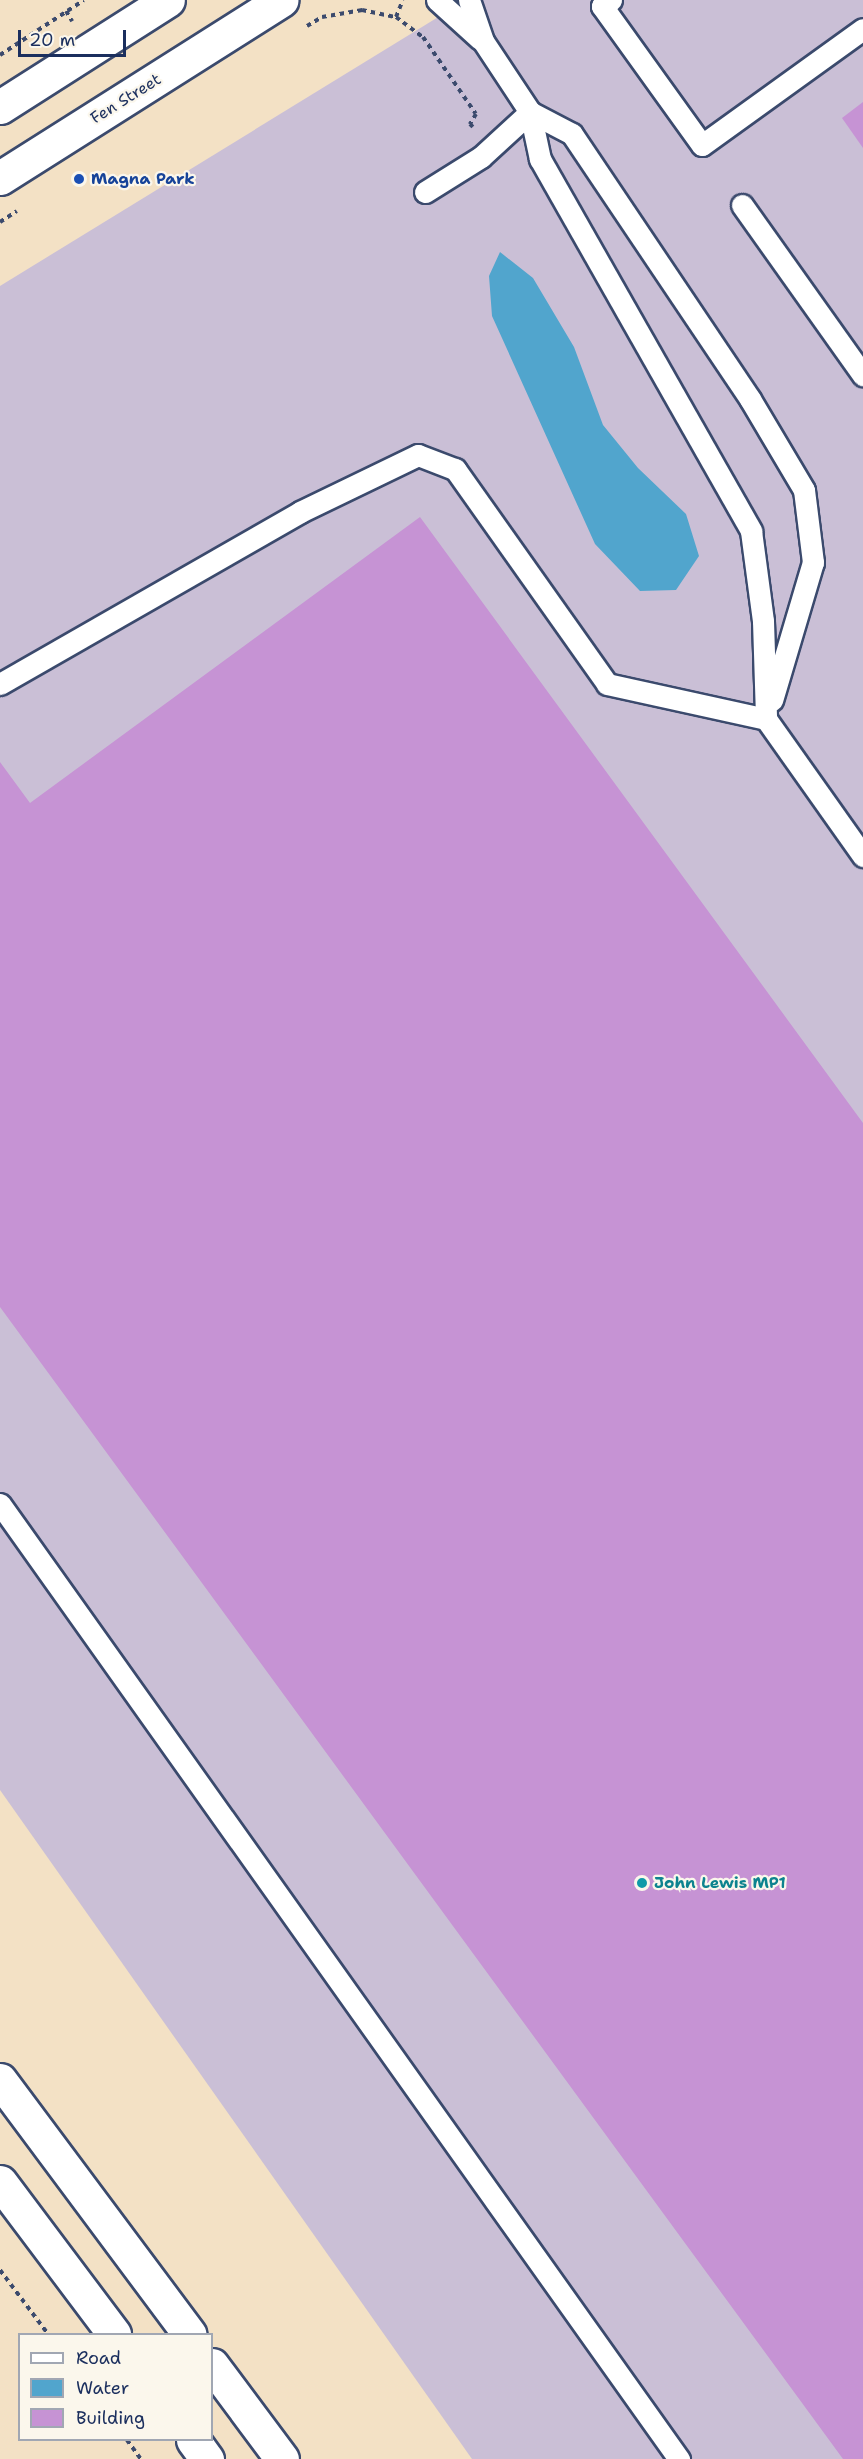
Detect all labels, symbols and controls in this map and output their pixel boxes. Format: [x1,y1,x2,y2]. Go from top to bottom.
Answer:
scale bar [21,18,129,56]
text: 20 m [29,28,75,52]
street label: Fen Street [87,70,165,128]
place label: Magna Park [91,169,195,189]
marker: Magna Park [72,172,86,186]
place label: John Lewis MP1 [654,1873,786,1893]
marker: John Lewis MP1 [635,1876,649,1890]
legend [18,2333,213,2441]
text: Road [76,2346,121,2370]
text: Water [76,2376,129,2400]
text: Building [76,2406,145,2430]

